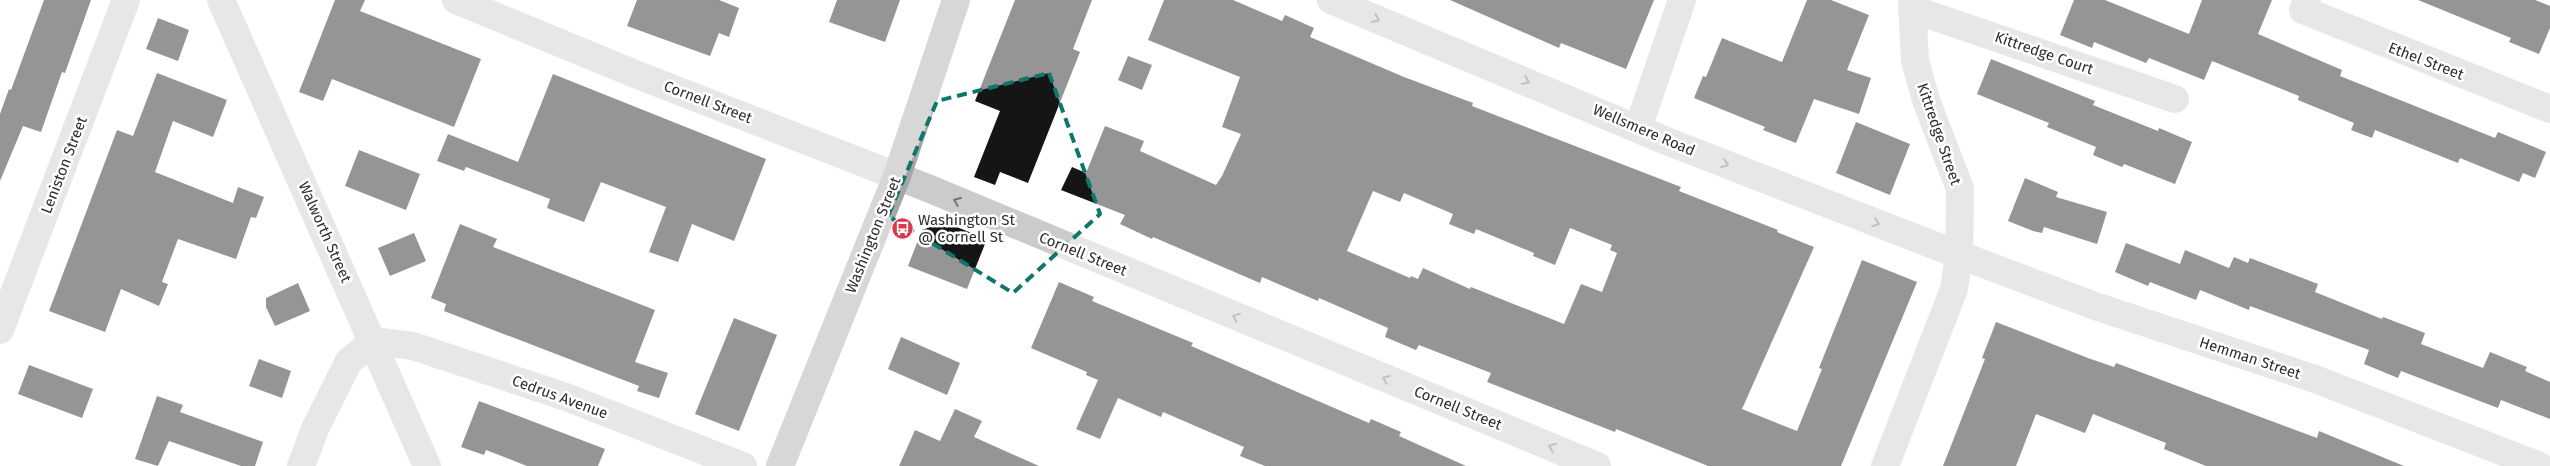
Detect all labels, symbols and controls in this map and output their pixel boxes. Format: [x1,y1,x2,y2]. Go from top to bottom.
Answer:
one-way arrow [1371,12,1380,23]
street label: Kittredge Court [1992,28,2096,78]
street label: Ethel Street [2386,38,2467,84]
one-way arrow [1521,75,1530,85]
street label: Cornell Street [661,77,755,127]
street label: Kittredge Street [1913,81,1965,188]
street label: Wellsmere Road [1590,100,1698,160]
street label: Leniston Street [37,113,91,216]
one-way arrow [1720,157,1729,168]
street label: Washington Street [841,174,905,296]
street label: Walworth Street [295,179,356,286]
one-way arrow [953,196,961,206]
place label: Washington St @ Cornell St [918,211,1015,246]
one-way arrow [1871,216,1880,227]
bus stop icon: Washington St @ Cornell St [890,217,914,241]
street label: Cornell Street [1036,228,1130,280]
one-way arrow [1232,312,1241,323]
street label: Hemman Street [2197,333,2304,383]
street label: Cedrus Avenue [510,371,610,423]
one-way arrow [1382,374,1391,385]
street label: Cornell Street [1411,382,1505,434]
one-way arrow [1549,443,1557,453]

